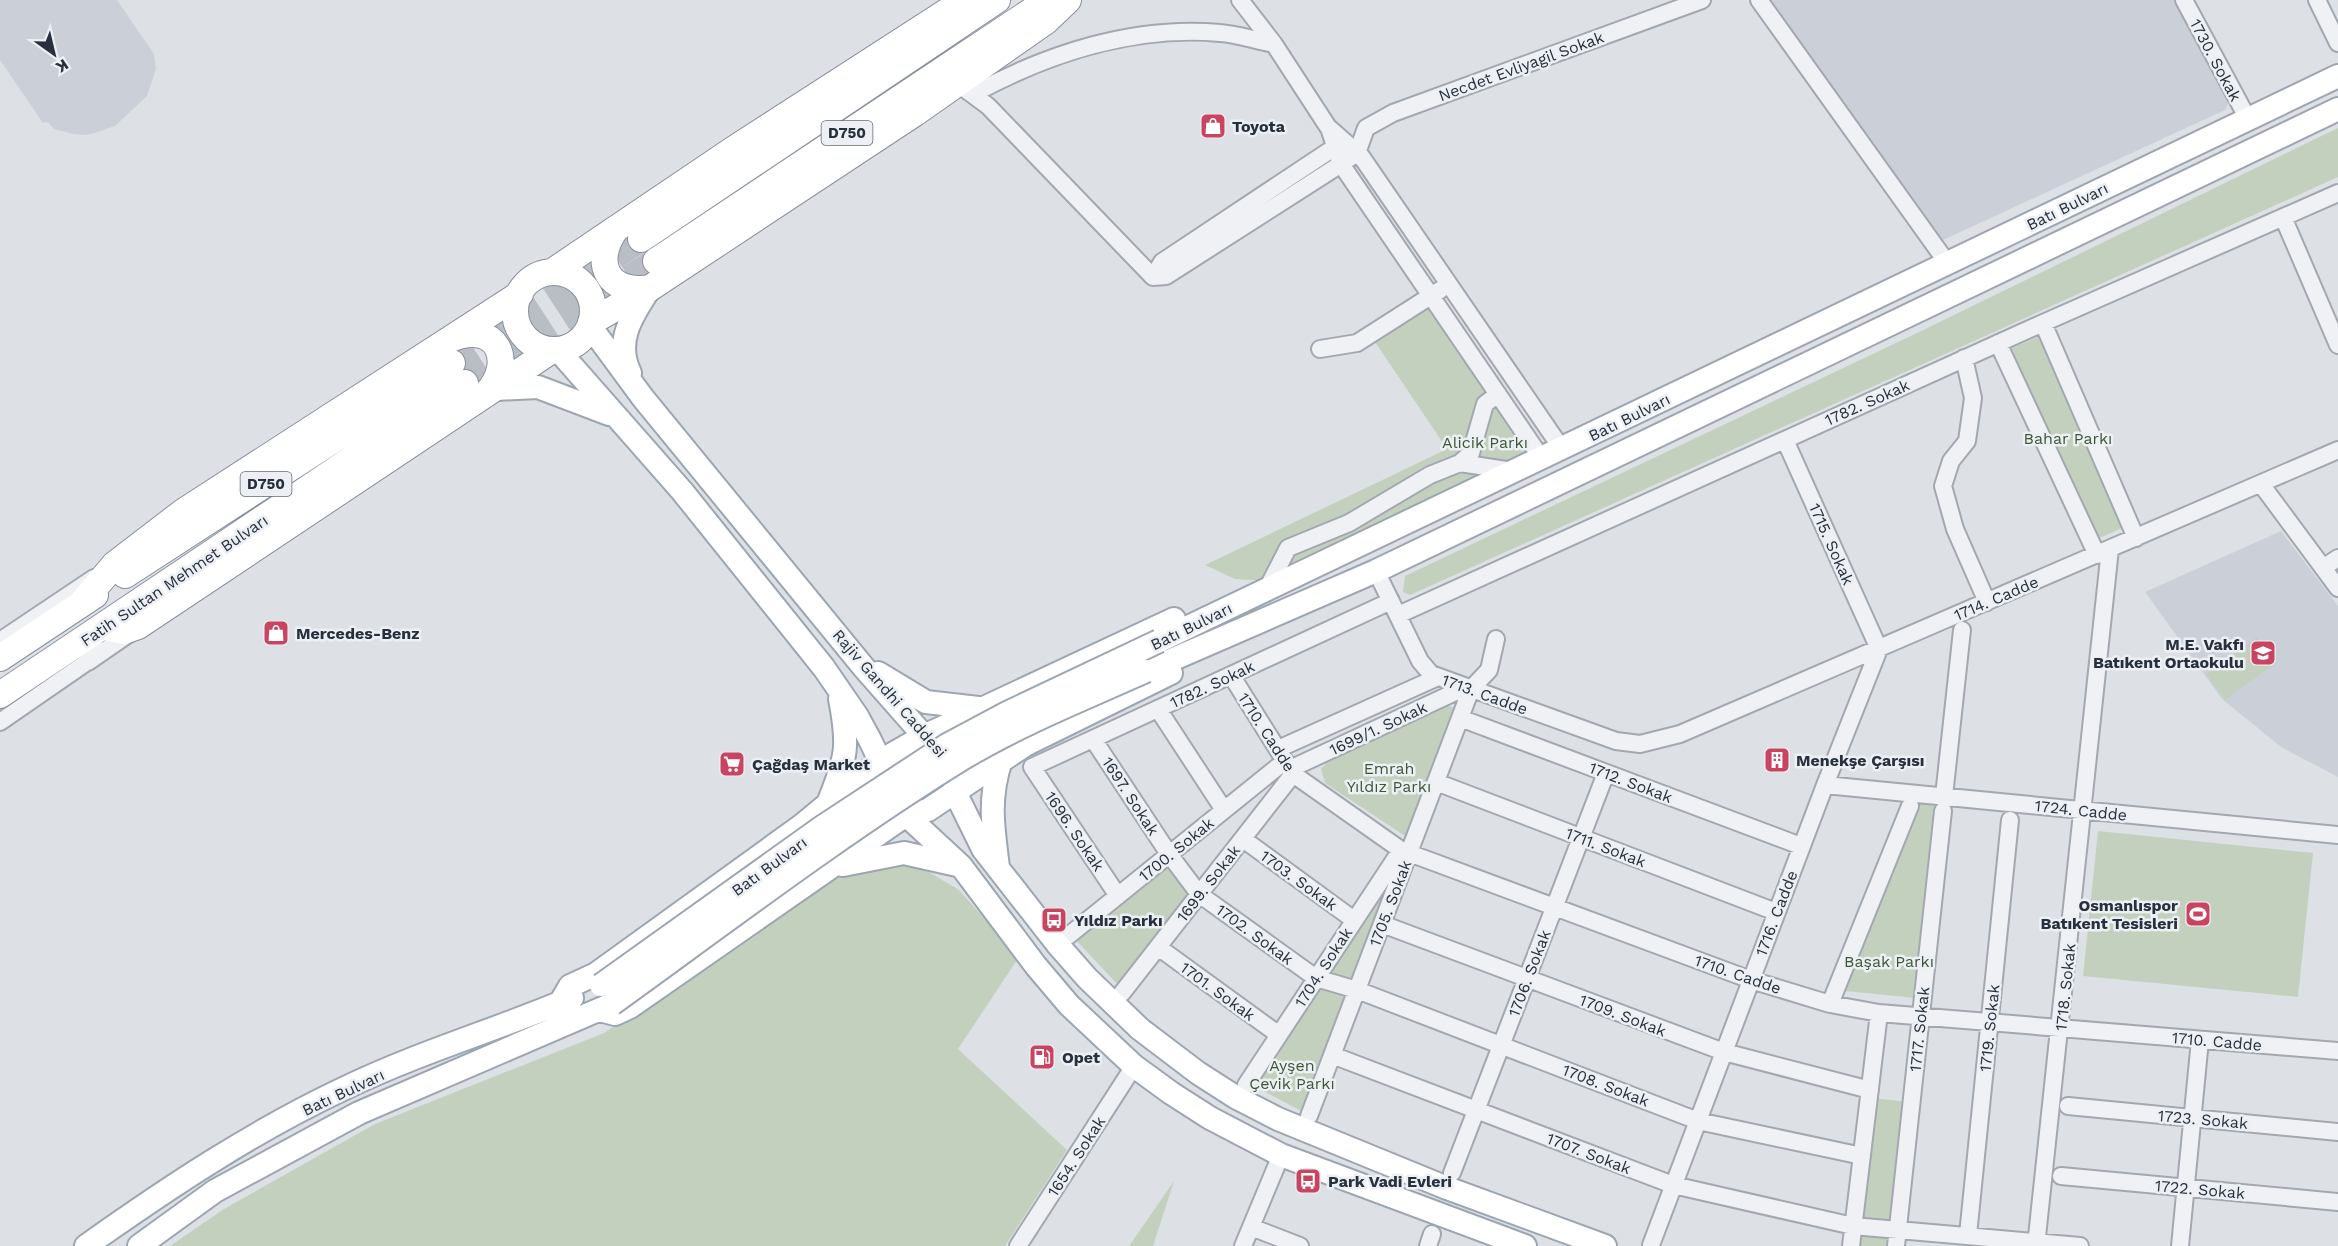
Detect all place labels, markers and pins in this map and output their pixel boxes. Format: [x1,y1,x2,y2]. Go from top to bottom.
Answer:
shop icon: Toyota [1198,111,1228,141]
place label: Toyota [1232,117,1286,136]
shop icon: Mercedes-Benz [261,618,291,648]
place label: Mercedes-Benz [296,624,420,643]
place label: M.E. Vakfı Batıkent Ortaokulu [2093,635,2244,672]
school or university icon: M.E. Vakfı Batıkent Ortaokulu [2248,638,2278,668]
building icon: Menekşe Çarşısı [1762,745,1792,775]
supermarket icon: Çağdaş Market [717,749,747,779]
place label: Menekşe Çarşısı [1796,751,1924,770]
place label: Çağdaş Market [752,755,870,774]
place label: Osmanlıspor Batıkent Tesisleri [2041,896,2178,933]
sports icon: Osmanlıspor Batıkent Tesisleri [2183,899,2213,929]
bus stop icon: Yıldız Parkı [1039,905,1069,935]
place label: Yıldız Parkı [1074,911,1163,930]
fuel station icon: Opet [1027,1042,1057,1072]
place label: Opet [1062,1048,1100,1067]
bus stop icon: Park Vadi Evleri [1293,1166,1323,1196]
place label: Park Vadi Evleri [1328,1172,1452,1191]

